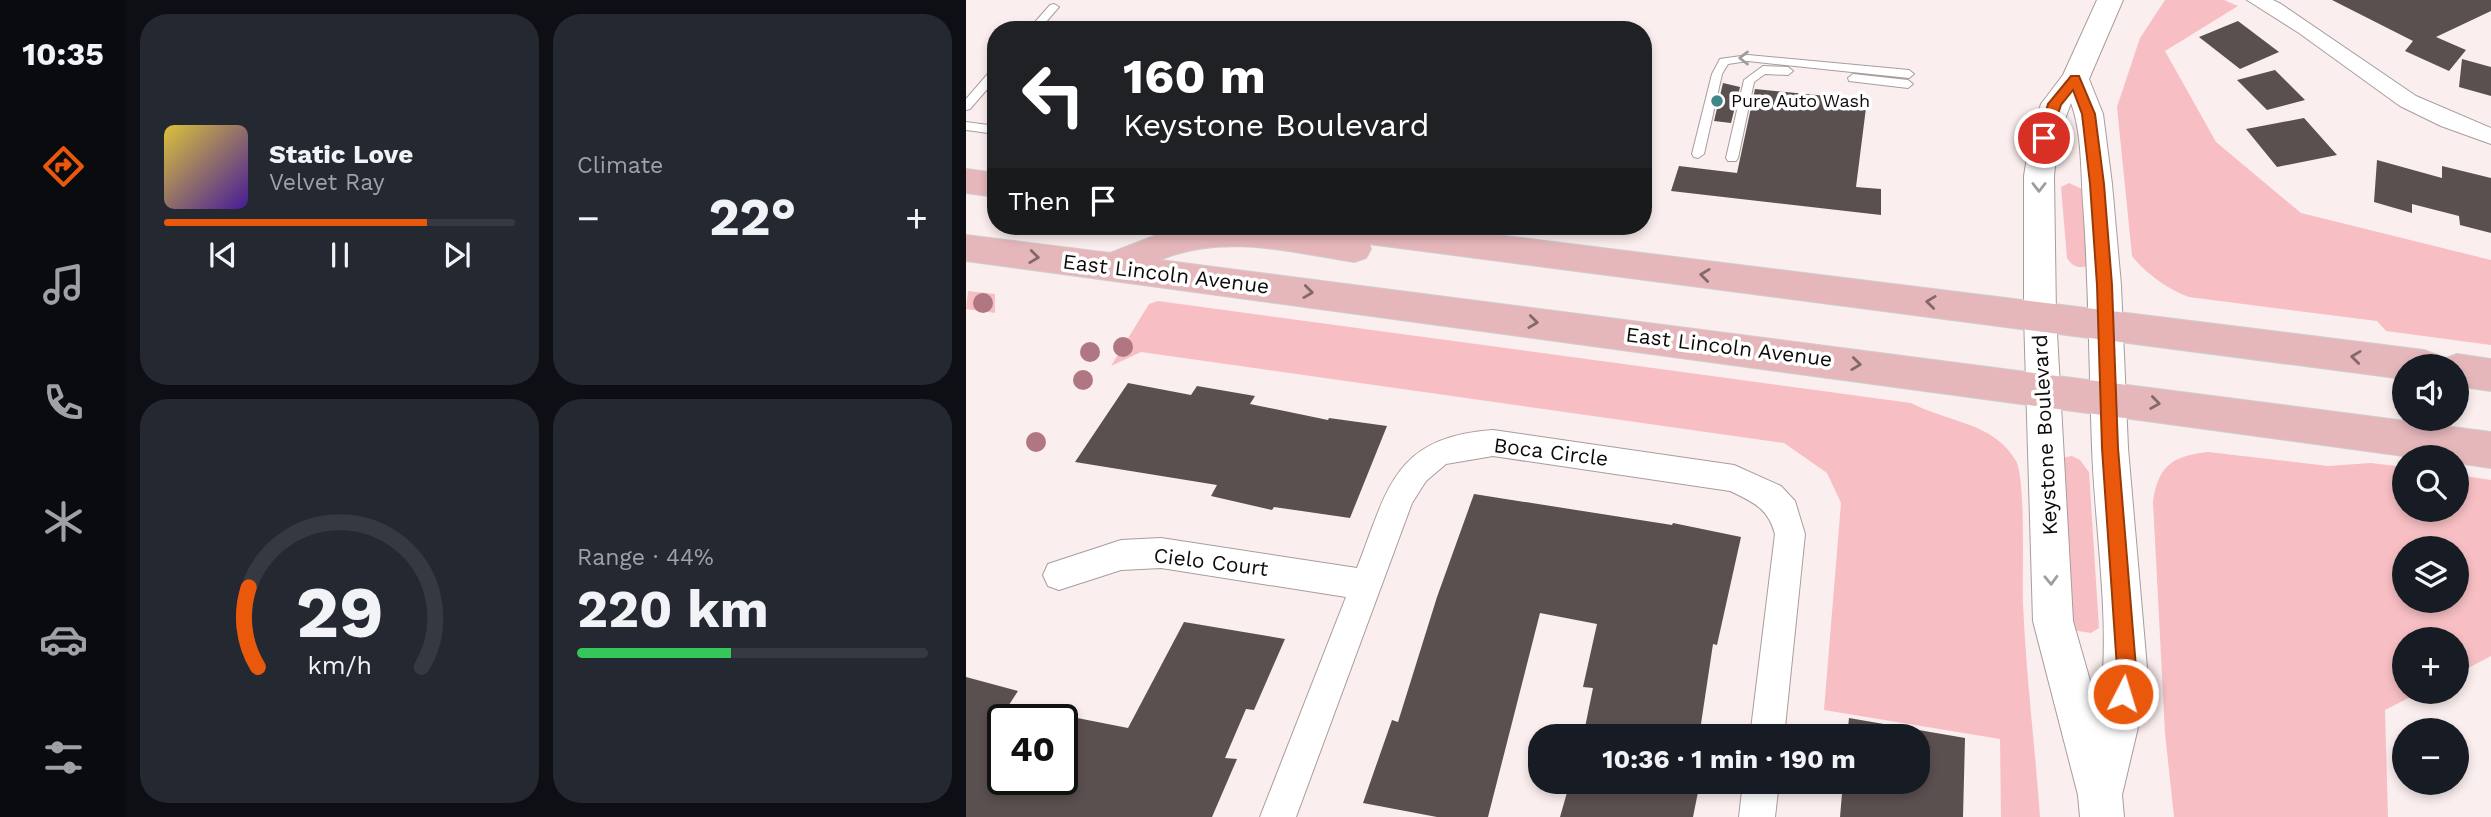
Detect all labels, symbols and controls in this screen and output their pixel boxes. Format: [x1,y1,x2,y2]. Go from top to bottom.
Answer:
text: 10:35 [22,35,104,73]
text: 160 m [1123,47,1266,105]
icon: left [1008,49,1099,140]
one-way arrow [1738,50,1748,66]
place label: Pure Auto Wash [1731,90,1870,111]
marker: Pure Auto Wash [1709,93,1725,109]
text: Keystone Boulevard [1123,106,1430,144]
pin [2014,108,2074,168]
icon: arrive [2025,119,2063,157]
text: Static Love [269,139,413,169]
icon: directions [39,142,88,191]
text: Climate [577,152,663,179]
text: Velvet Ray [269,169,385,196]
one-way arrow [2031,181,2046,192]
icon: arrive [1084,182,1122,220]
text: Then [1008,186,1070,216]
text: 22° [709,187,796,248]
text: − [577,196,600,240]
text: + [905,196,928,240]
icon: previous [204,236,242,274]
icon: pause [321,236,359,274]
icon: next [438,236,476,274]
street label: East Lincoln Avenue [1061,248,1271,299]
one-way arrow [1028,249,1040,264]
icon: music [39,260,88,309]
one-way arrow [1700,267,1711,282]
one-way arrow [1302,285,1314,300]
one-way arrow [1926,294,1937,309]
one-way arrow [1528,314,1539,329]
street label: East Lincoln Avenue [1624,321,1834,372]
street label: Keystone Boulevard [2027,334,2062,536]
one-way arrow [2350,350,2362,365]
map controls [2392,354,2469,795]
button: sound [2392,354,2469,431]
one-way arrow [1850,357,1862,372]
icon: phone [39,378,88,427]
one-way arrow [2150,395,2161,410]
street label: Boca Circle [1492,432,1610,471]
button: search [2392,445,2469,522]
icon: climate [39,497,88,546]
button: layers [2392,536,2469,613]
street label: Cielo Court [1152,542,1270,581]
text: Range · 44% [577,544,714,571]
text: 29 [295,569,384,655]
one-way arrow [2044,575,2059,586]
text: 220 km [577,579,769,640]
icon: car [39,615,88,664]
button: + [2392,627,2469,704]
text: km/h [307,651,372,680]
position arrow [2086,657,2160,731]
speed limit sign: 40 [987,704,1078,795]
button: − [2392,718,2469,795]
icon: filters [39,733,88,782]
text: 10:36 · 1 min · 190 m [1602,744,1856,774]

